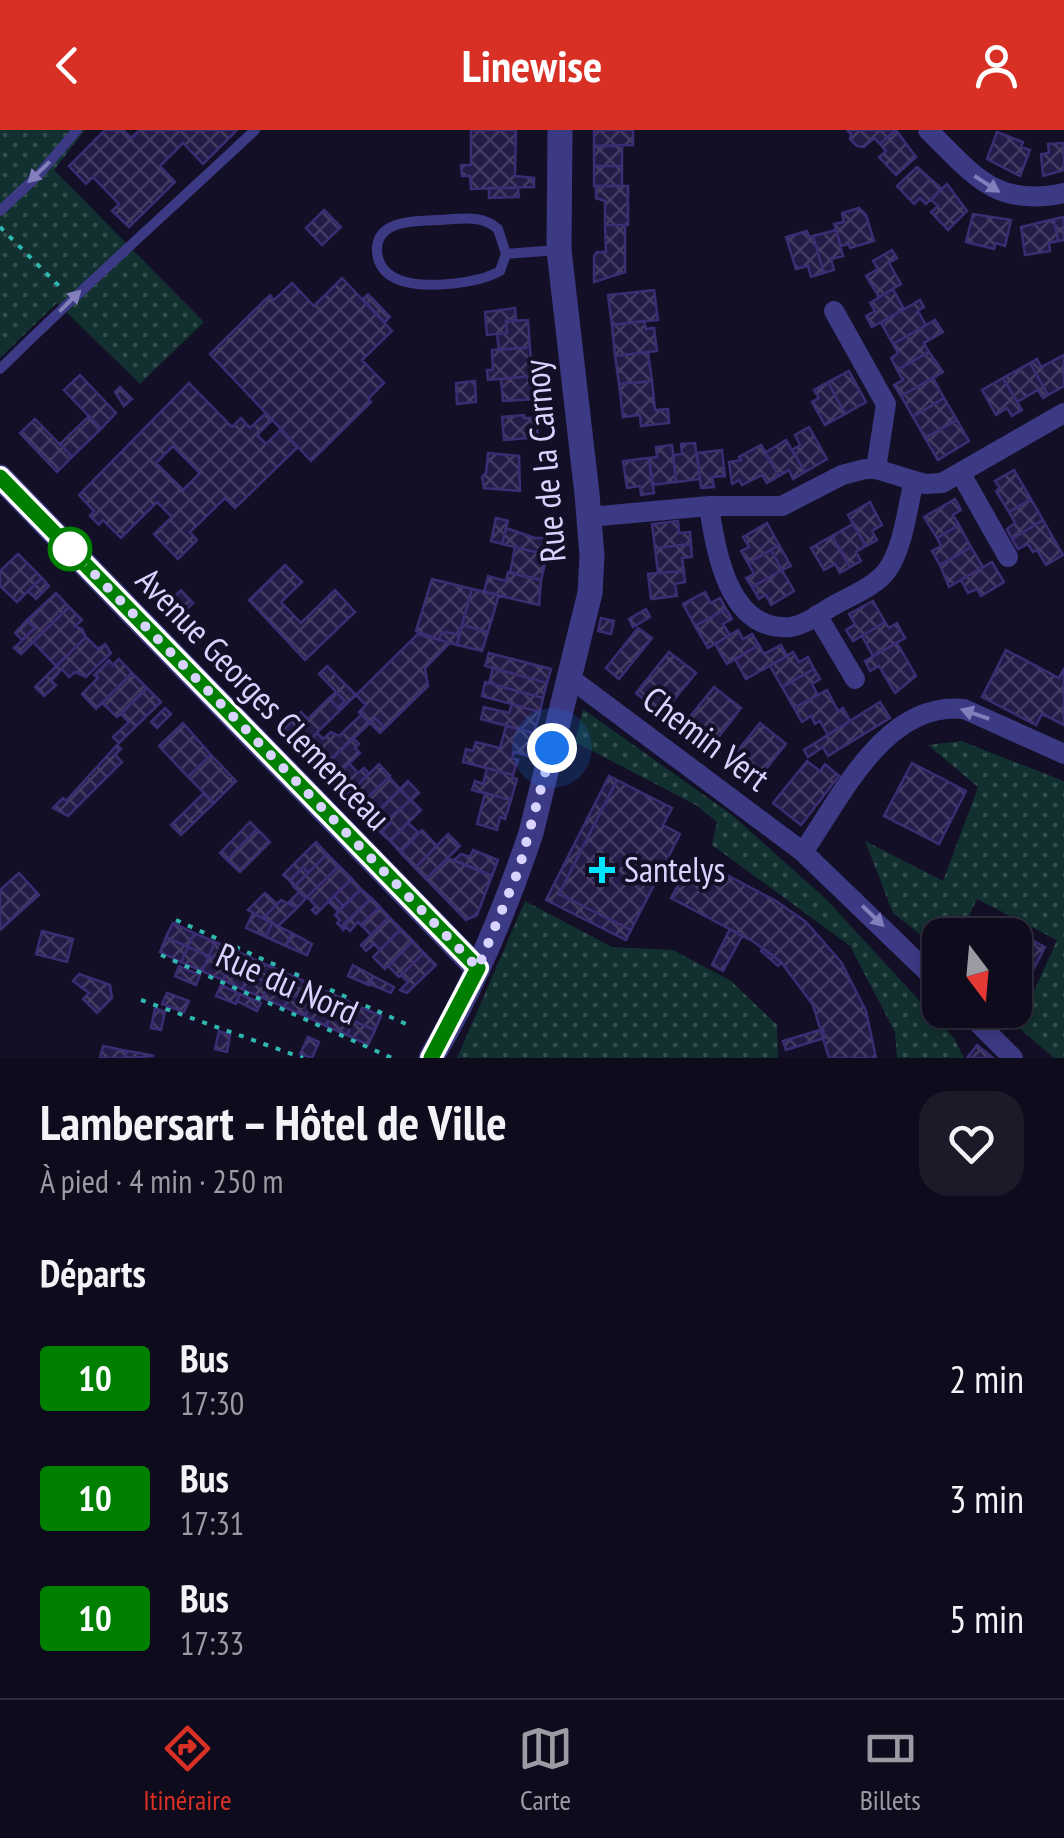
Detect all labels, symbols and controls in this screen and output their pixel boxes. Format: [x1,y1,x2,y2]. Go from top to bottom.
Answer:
text: Linewise [462,36,602,94]
icon: back [40,38,95,93]
icon: person [969,38,1024,93]
one-way arrow [28,159,52,183]
one-way arrow [974,174,1001,192]
one-way arrow [57,289,81,313]
street label: Rue de la Carnoy [512,357,576,564]
unlabelled marker [49,528,91,570]
street label: Avenue Georges Clemenceau [126,557,401,839]
street label: Chemin Vert [634,676,780,801]
one-way arrow [960,706,990,721]
your location [527,723,577,773]
place label: Santelys [624,846,725,892]
marker: Santelys [589,857,615,883]
one-way arrow [861,904,885,927]
north arrow [922,918,1032,1028]
map controls [922,918,1032,1028]
street label: Rue du Nord [209,932,365,1035]
text: Lambersart – Hôtel de Ville [40,1091,507,1153]
button: heart [919,1091,1024,1196]
text: À pied · 4 min · 250 m [40,1160,283,1202]
text: Départs [40,1248,146,1297]
text: Bus [180,1333,229,1382]
text: 2 min [949,1354,1024,1403]
text: 10 [78,1355,112,1401]
text: 17:30 [180,1382,244,1424]
text: Bus [180,1453,229,1502]
text: 3 min [949,1474,1024,1523]
text: 10 [78,1475,112,1521]
text: 17:31 [180,1502,244,1544]
text: Bus [180,1573,229,1622]
text: 5 min [949,1594,1024,1643]
text: 10 [78,1595,112,1641]
text: 17:33 [180,1622,244,1664]
tab: Itinéraire [143,1721,232,1818]
tab: Carte [518,1721,573,1818]
tab: Billets [860,1721,921,1818]

